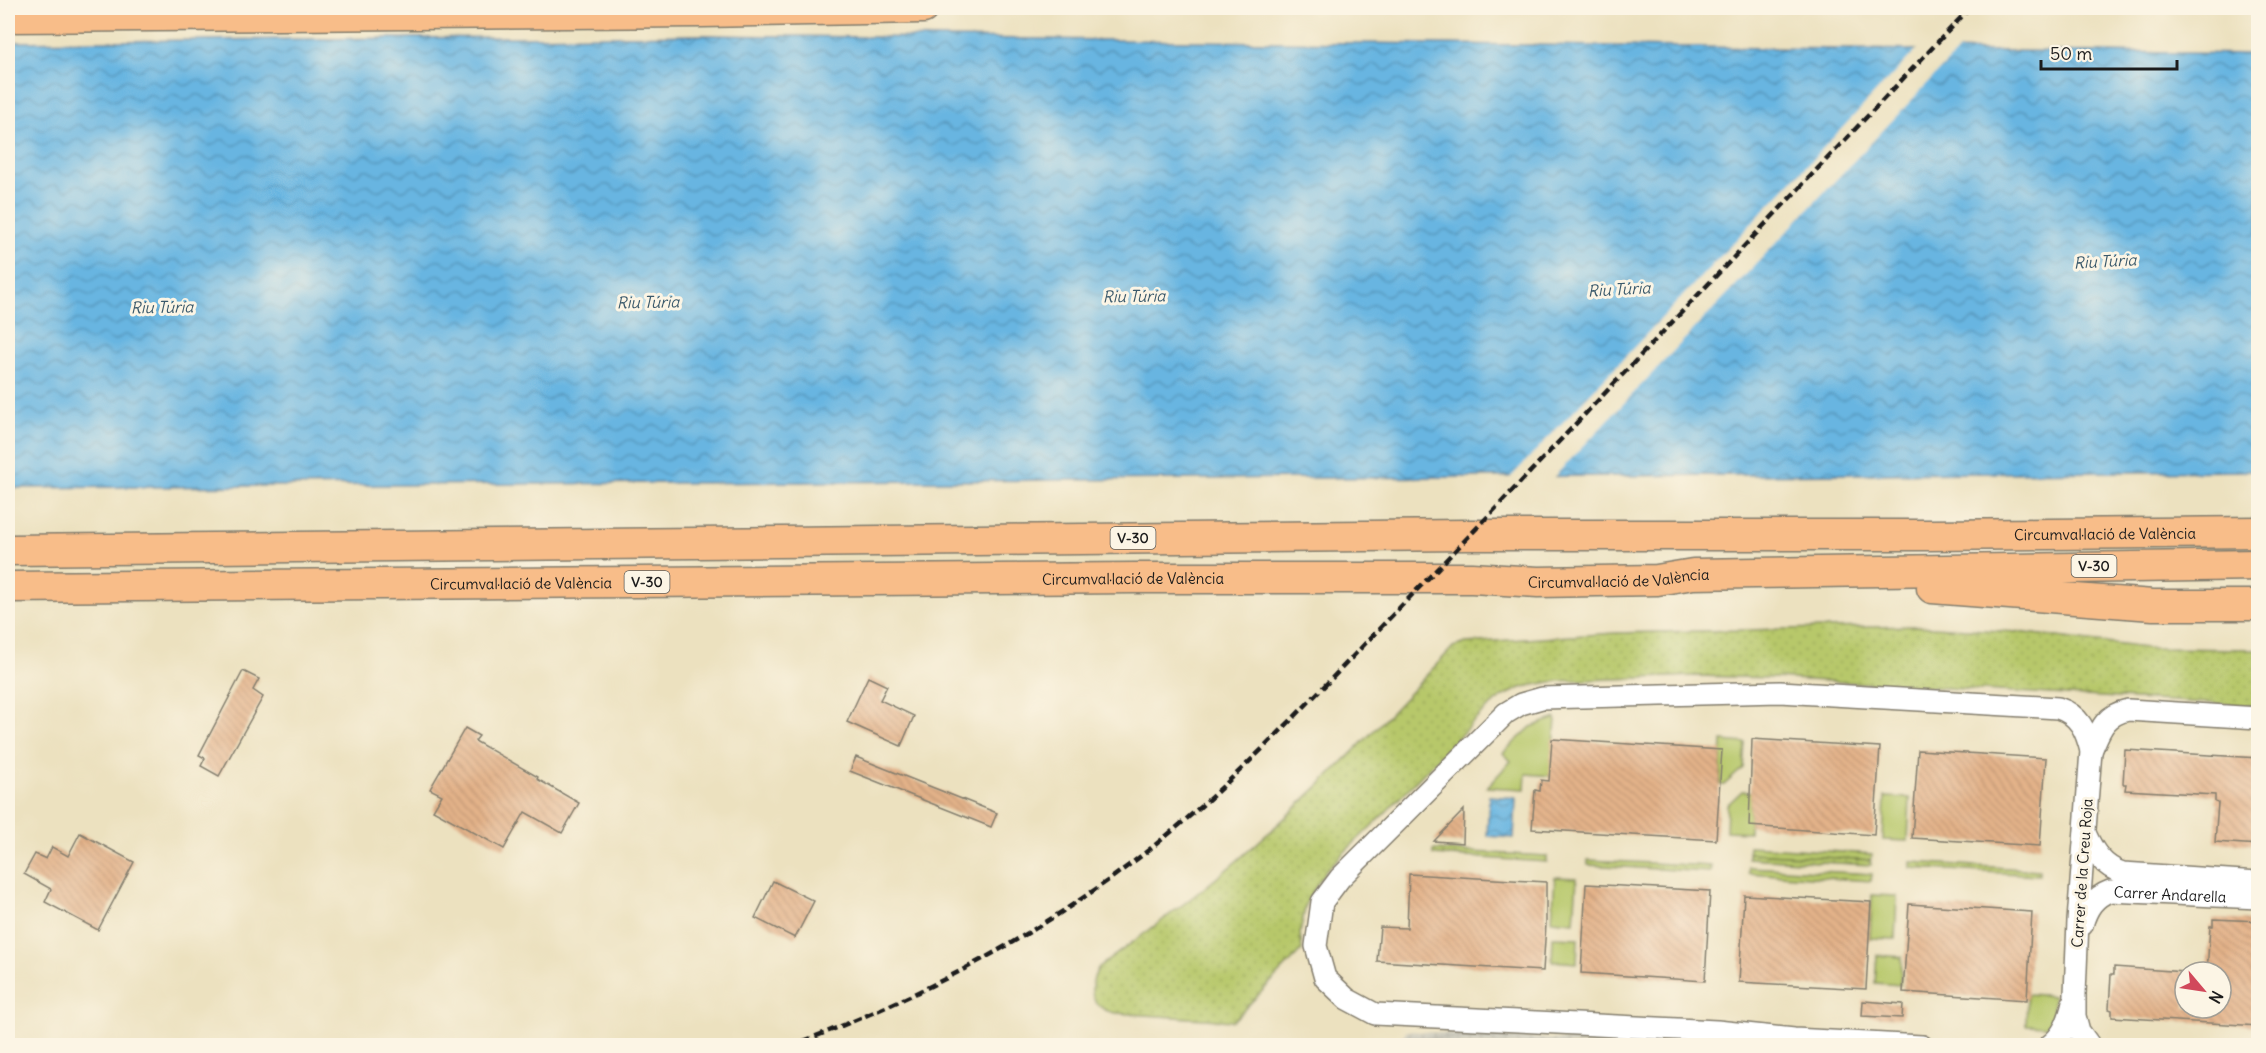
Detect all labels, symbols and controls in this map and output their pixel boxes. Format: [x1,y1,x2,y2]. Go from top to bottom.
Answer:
scale bar [2041,33,2178,71]
text: 50 m [2050,42,2092,65]
water label: Riu Túria [2073,249,2138,273]
water label: Riu Túria [1587,277,1652,301]
water label: Riu Túria [1102,285,1166,307]
water label: Riu Túria [616,291,680,313]
water label: Riu Túria [130,296,194,318]
street label: Circumval·lació de València [2014,523,2196,544]
road number: V-30 [1110,527,1156,549]
road number: V-30 [2072,555,2116,577]
street label: Circumval·lació de València [1527,564,1710,592]
street label: Circumval·lació de València [1042,568,1224,588]
road number: V-30 [624,571,670,593]
street label: Circumval·lació de València [430,573,613,593]
street label: Carrer de la Creu Roja [2067,797,2097,948]
street label: Carrer Andarella [2113,882,2227,906]
north arrow [2173,960,2233,1020]
text: N [2205,988,2228,1007]

